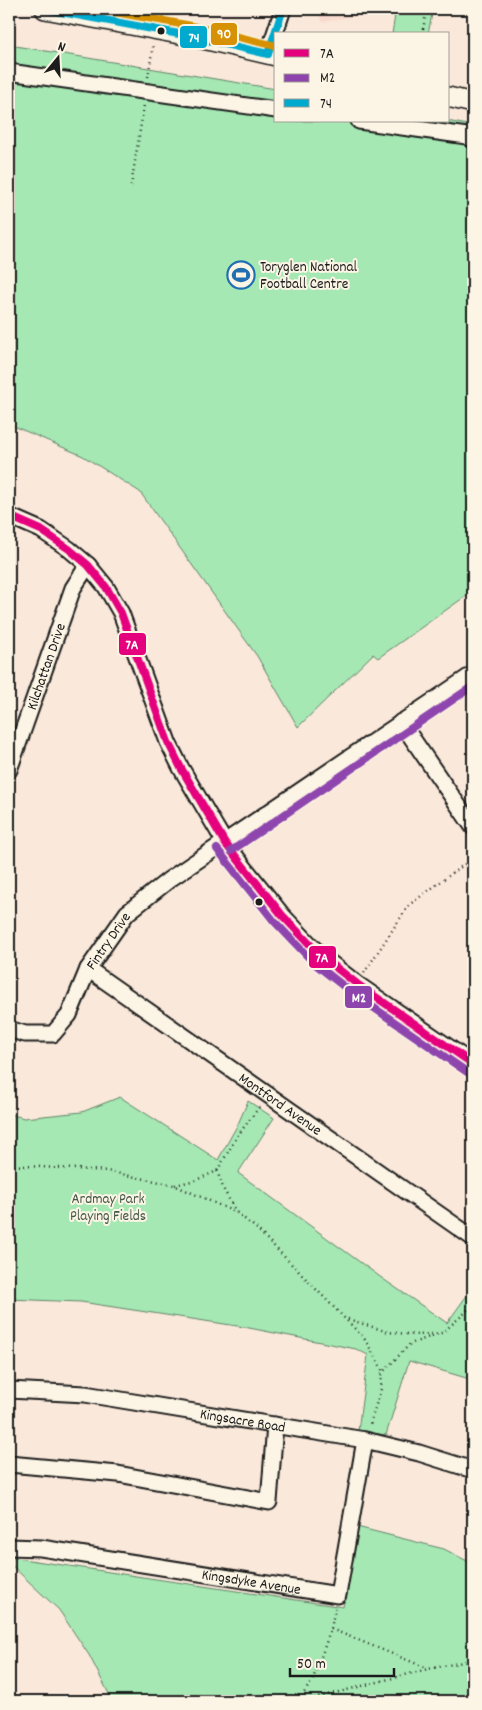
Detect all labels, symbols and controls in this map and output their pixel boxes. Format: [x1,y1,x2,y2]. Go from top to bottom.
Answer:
line badge: 90 [210,22,238,46]
line badge: 74 [179,25,208,49]
text: 90 [217,25,231,45]
unlabelled marker [156,26,166,36]
text: 74 [188,29,200,49]
north arrow [32,32,82,82]
legend [274,32,450,122]
text: N [55,37,68,58]
text: 7A [320,44,334,66]
text: M2 [320,68,335,90]
text: 74 [320,94,332,116]
place label: Toryglen National Football Centre [260,257,357,296]
sports icon: Toryglen National Football Centre [226,260,256,290]
street label: Kilchattan Drive [22,620,73,713]
line badge: 7A [118,632,147,656]
text: 7A [125,636,139,656]
unlabelled marker [254,897,264,907]
street label: Fintry Drive [82,908,138,975]
line badge: 7A [308,945,337,969]
text: 7A [315,949,329,969]
line badge: M2 [344,985,373,1009]
text: M2 [352,989,366,1009]
street label: Montford Avenue [233,1068,326,1142]
park label: Ardmay Park Playing Fields [70,1189,146,1228]
street label: Kingsacre Road [198,1404,287,1440]
street label: Kingsdyke Avenue [200,1565,303,1602]
scale bar [290,1645,393,1677]
text: 50 m [297,1654,326,1676]

